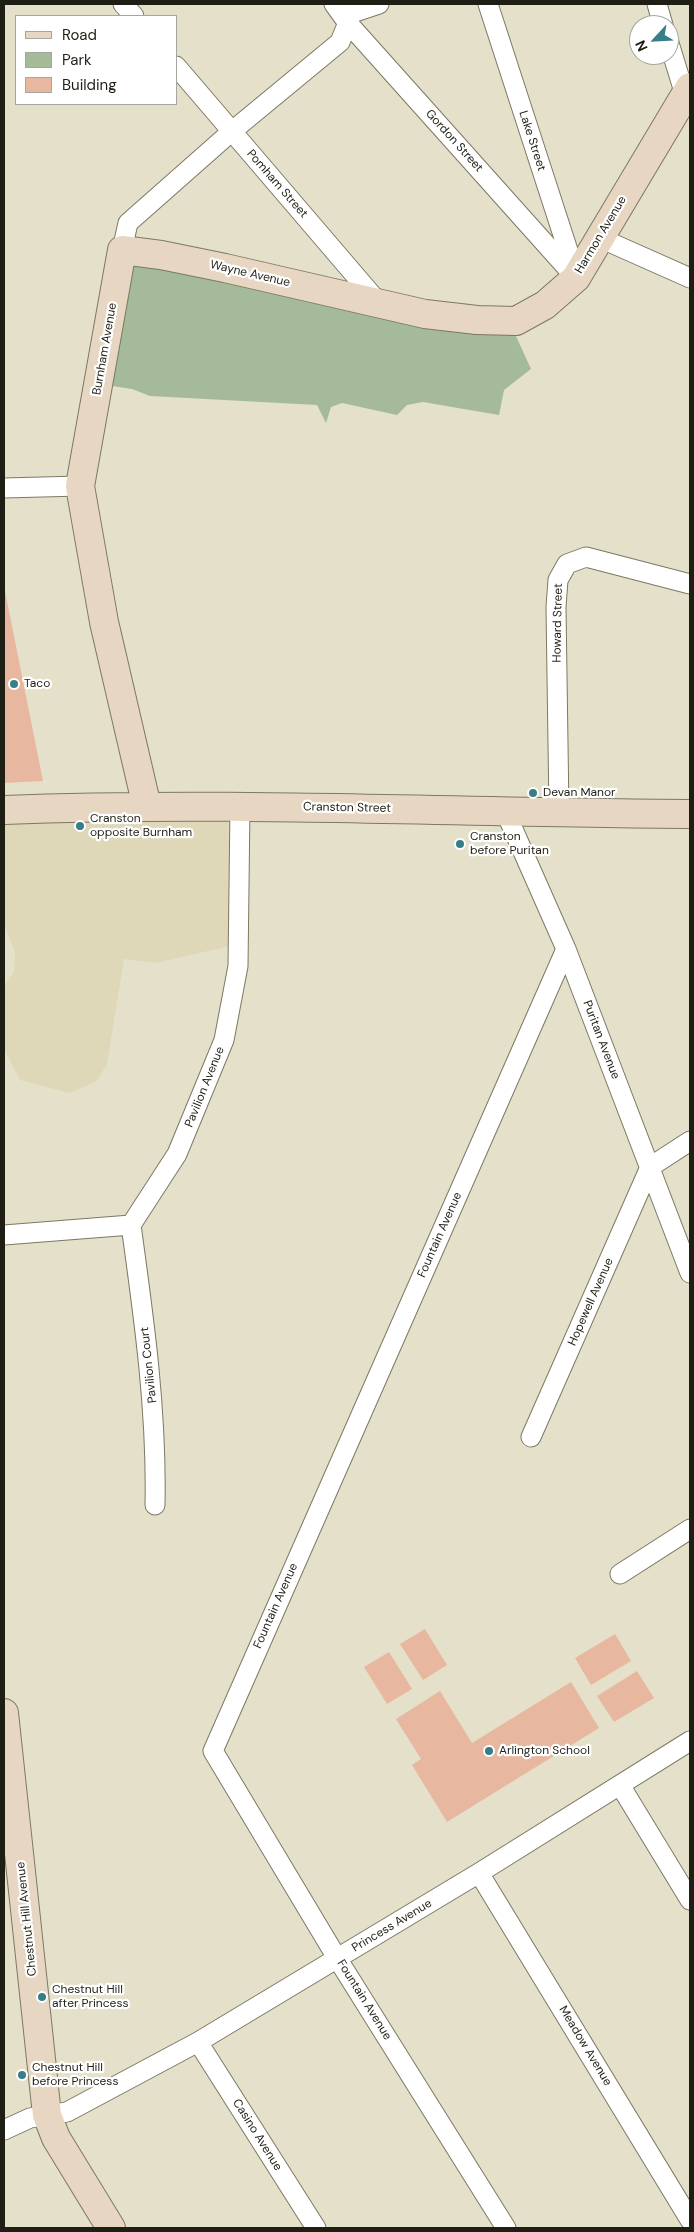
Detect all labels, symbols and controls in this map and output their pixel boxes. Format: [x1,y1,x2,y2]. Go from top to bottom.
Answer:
legend [15,15,178,105]
north arrow [629,15,679,65]
text: Road [62,25,97,45]
text: N [631,37,652,54]
text: Park [62,50,92,70]
text: Building [62,75,117,95]
street label: Gordon Street [422,107,486,175]
street label: Lake Street [515,109,549,173]
street label: Pomham Street [243,147,311,221]
street label: Harmon Avenue [572,194,630,276]
street label: Wayne Avenue [209,258,291,290]
street label: Burnham Avenue [90,302,120,396]
street label: Howard Street [550,583,566,663]
place label: Taco [24,677,50,691]
marker: Taco [8,678,20,690]
place label: Devan Manor [543,786,616,800]
marker: Devan Manor [527,787,539,799]
street label: Cranston Street [303,800,391,816]
place label: Cranston opposite Burnham [90,812,192,840]
marker: Cranston opposite Burnham [74,820,86,832]
place label: Cranston before Puritan [470,830,549,858]
marker: Cranston before Puritan [454,838,466,850]
street label: Puritan Avenue [579,999,623,1081]
street label: Pavilion Avenue [182,1045,228,1129]
street label: Fountain Avenue [415,1190,465,1280]
street label: Hopewell Avenue [565,1256,617,1348]
street label: Pavilion Court [138,1326,160,1404]
street label: Fountain Avenue [251,1561,301,1651]
place label: Arlington School [499,1744,590,1758]
marker: Arlington School [483,1745,495,1757]
street label: Chestnut Hill Avenue [14,1861,40,1977]
street label: Princess Avenue [349,1896,435,1956]
street label: Fountain Avenue [334,1957,394,2043]
place label: Chestnut Hill after Princess [52,1983,128,2011]
marker: Chestnut Hill after Princess [36,1991,48,2003]
street label: Meadow Avenue [555,2003,615,2089]
place label: Chestnut Hill before Princess [32,2061,118,2089]
marker: Chestnut Hill before Princess [16,2069,28,2081]
street label: Casino Avenue [229,2096,285,2174]

